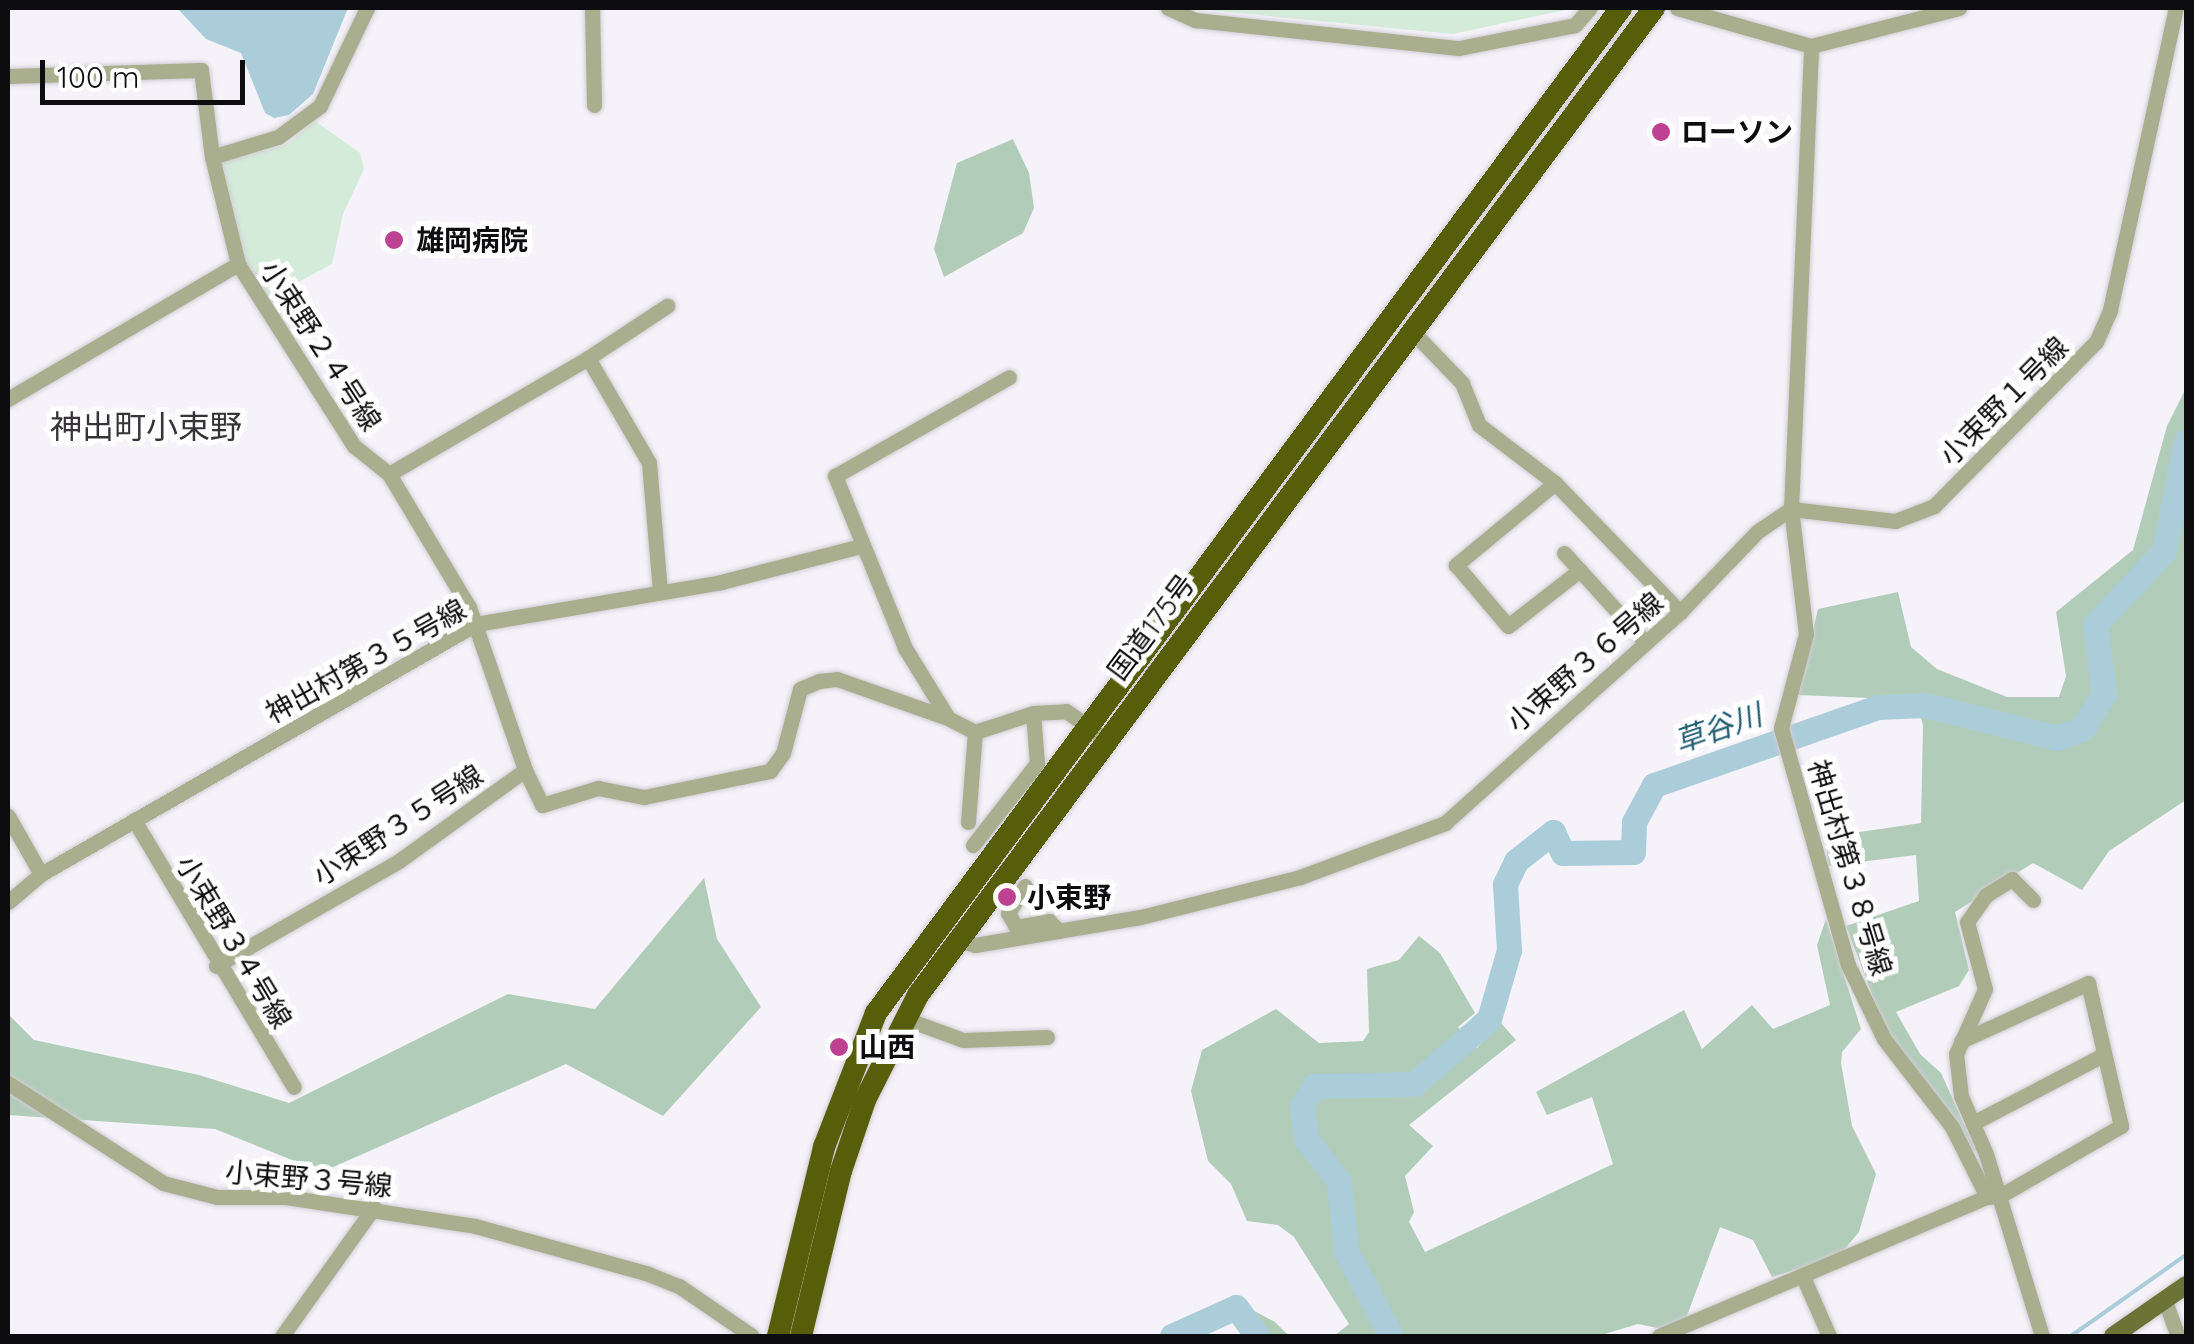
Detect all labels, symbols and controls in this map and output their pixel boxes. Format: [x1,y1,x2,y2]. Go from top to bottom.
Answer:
scale bar [45,40,250,102]
text: 100 m [57,58,139,96]
place label: ローソン [1681,115,1793,149]
marker: ローソン [1650,121,1672,143]
place label: 雄岡病院 [416,223,528,257]
marker: 雄岡病院 [381,227,407,253]
street label: 小束野２４号線 [254,255,388,437]
street label: 小束野１号線 [1933,330,2075,472]
district label: 神出町小束野 [50,407,242,445]
street label: 国道175号 [1100,567,1202,687]
street label: 小束野３６号線 [1500,585,1670,739]
street label: 神出村第３５号線 [260,592,472,730]
water label: 草谷川 [1670,696,1766,760]
street label: 神出村第３８号線 [1801,756,1899,980]
street label: 小束野３５号線 [307,758,489,892]
street label: 小束野３４号線 [169,849,299,1035]
place label: 小束野 [1027,880,1111,914]
marker: 小束野 [996,886,1018,908]
place label: 山西 [859,1030,915,1064]
marker: 山西 [828,1036,850,1058]
street label: 小束野３号線 [224,1155,394,1203]

